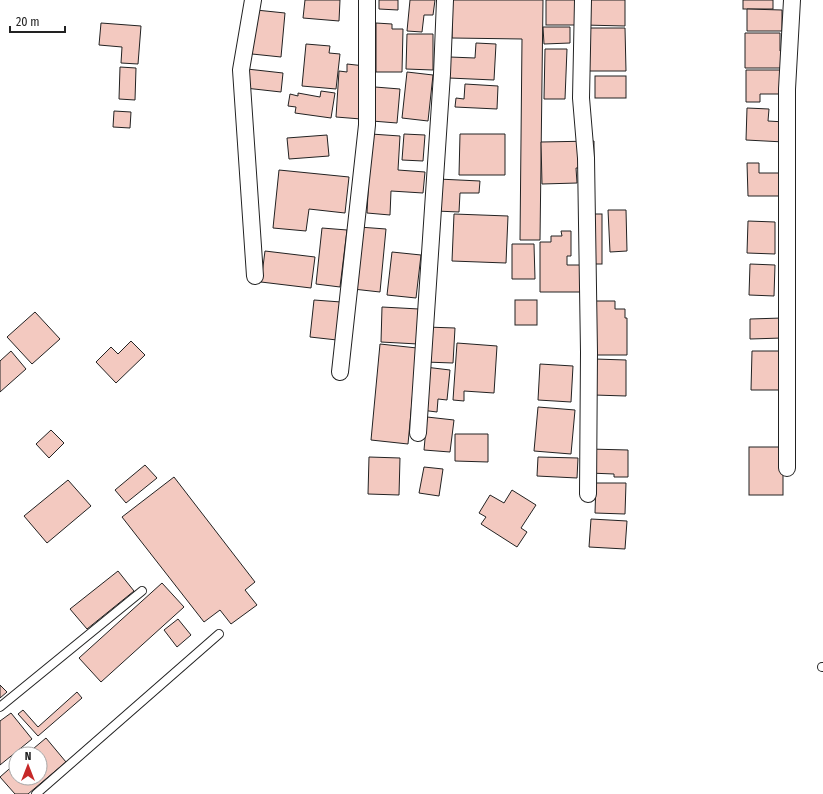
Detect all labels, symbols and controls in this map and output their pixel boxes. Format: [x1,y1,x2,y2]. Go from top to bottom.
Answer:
scale bar [10,8,65,34]
text: 20 m [16,15,40,29]
north arrow [8,746,48,786]
text: N [25,750,31,763]

